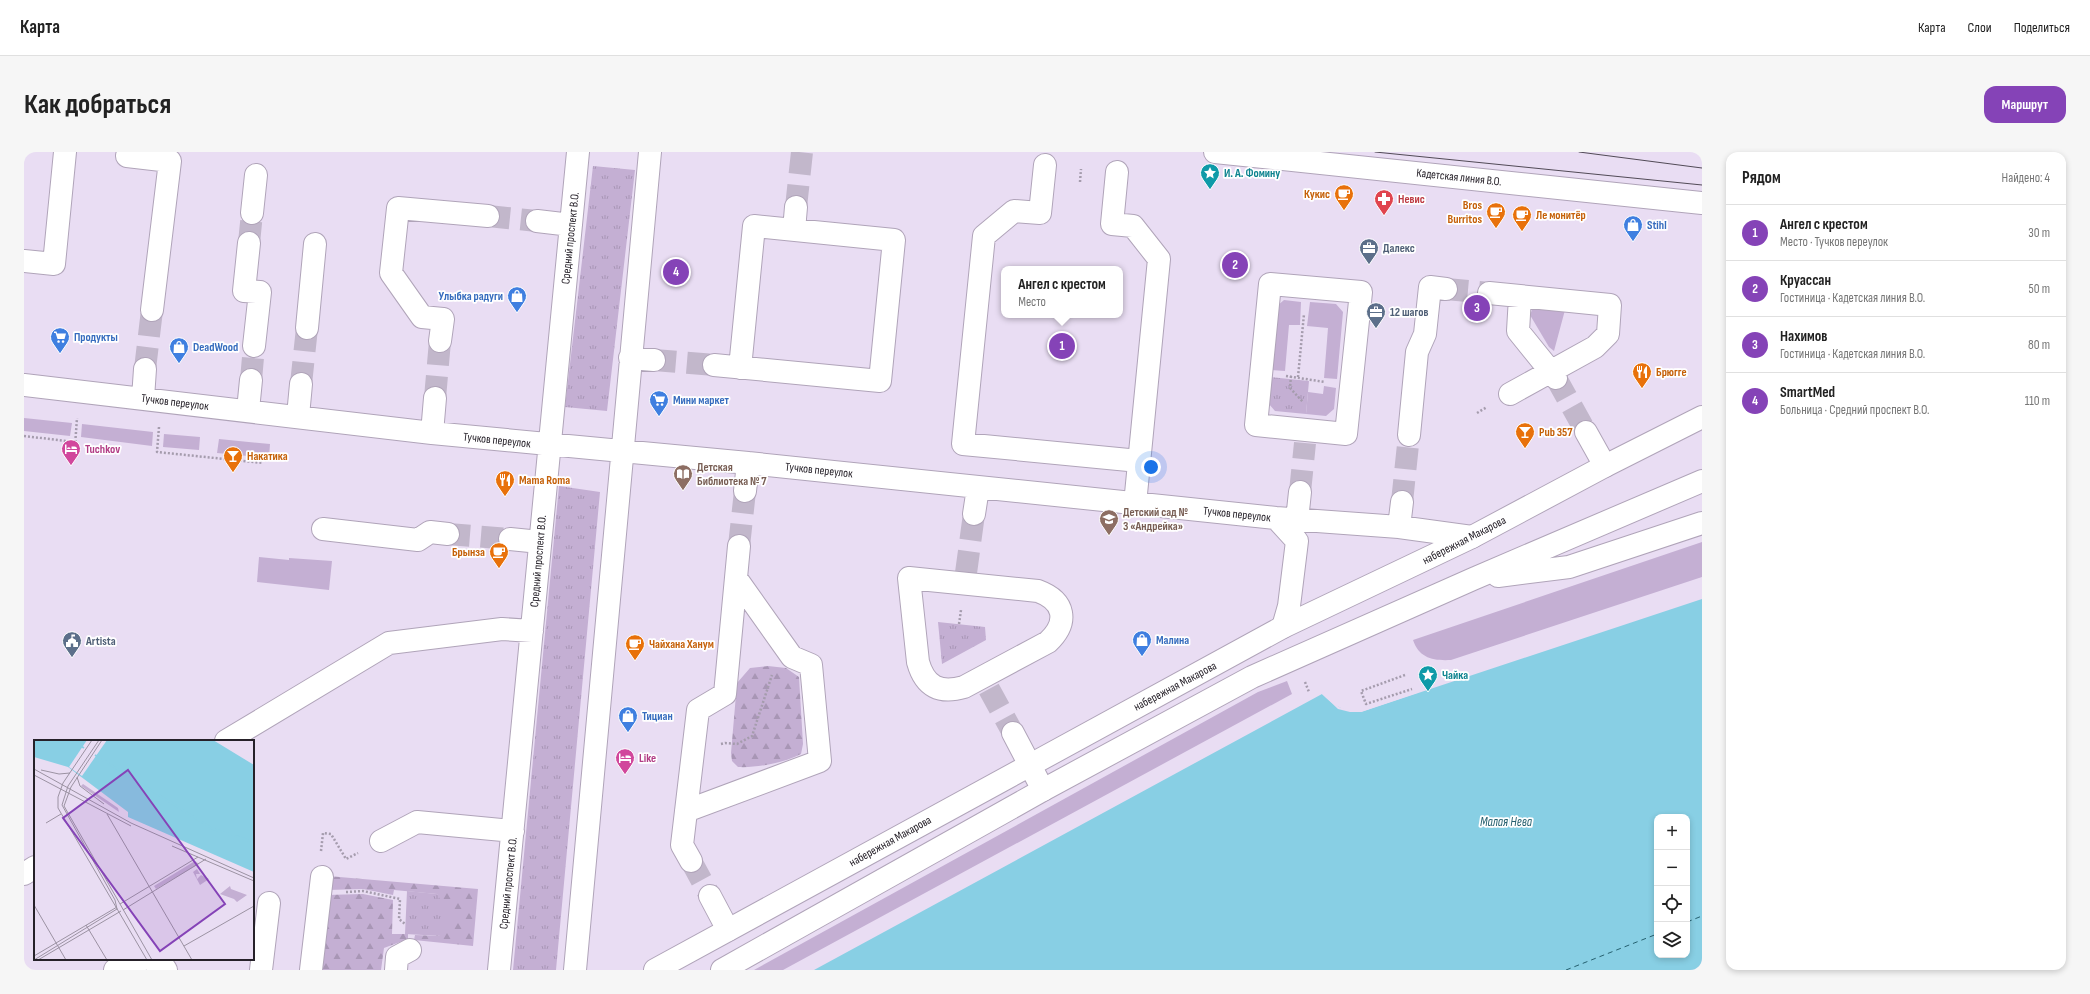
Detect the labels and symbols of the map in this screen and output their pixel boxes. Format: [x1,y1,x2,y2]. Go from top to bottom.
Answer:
place icon: И. А. Фомину [1199,162,1221,190]
place label: И. А. Фомину [1224,166,1280,181]
street label: Кадетская линия В.О. [1416,166,1502,189]
cafe icon: Кукис [1333,183,1355,211]
place label: Кукис [1304,187,1330,202]
pharmacy icon: Невис [1373,188,1395,216]
street label: Средний проспект В.О. [558,191,583,285]
place label: Невис [1398,192,1425,207]
place label: Bros Burritos [1447,198,1482,227]
cafe icon: Bros Burritos [1485,201,1507,229]
cafe icon: Ле монитёр [1511,204,1533,232]
place label: Ле монитёр [1536,208,1586,223]
shop icon: Stihl [1622,214,1644,242]
place label: Stihl [1647,218,1667,233]
office icon: Далекс [1358,237,1380,265]
place label: Далекс [1383,241,1415,256]
pin: 2 [1222,250,1248,280]
pin: 4 [663,257,689,287]
shop icon: Улыбка радуги [506,285,528,313]
place label: Улыбка радуги [438,289,503,304]
pin: 3 [1464,293,1490,323]
office icon: 12 шагов [1365,301,1387,329]
place label: 12 шагов [1390,305,1428,320]
supermarket icon: Продукты [49,326,71,354]
place label: Продукты [74,330,118,345]
pin: 1 [1049,331,1075,361]
shop icon: DeadWood [168,336,190,364]
place label: DeadWood [193,340,238,355]
restaurant icon: Брюгге [1631,361,1653,389]
place label: Брюгге [1656,365,1687,380]
supermarket icon: Мини маркет [648,389,670,417]
street label: Тучков переулок [140,391,210,414]
place label: Мини маркет [673,393,729,408]
bar icon: Pub 357 [1514,421,1536,449]
place label: Pub 357 [1539,425,1573,440]
street label: Тучков переулок [462,429,532,452]
hotel icon: Tuchkov [60,438,82,466]
place label: Tuchkov [85,442,120,457]
bar icon: Накатика [222,445,244,473]
place label: Накатика [247,449,288,464]
your location [1141,457,1161,477]
street label: Тучков переулок [784,459,854,482]
place label: Детская Библиотека № 7 [697,460,767,489]
library icon: Детская Библиотека № 7 [672,463,694,491]
restaurant icon: Mama Roma [494,469,516,497]
place label: Mama Roma [519,473,570,488]
street label: Тучков переулок [1202,503,1272,526]
place label: Детский сад № 3 «Андрейка» [1123,505,1189,534]
school or university icon: Детский сад № 3 «Андрейка» [1098,508,1120,536]
street label: набережная Макарова [1420,513,1509,568]
street label: Средний проспект В.О. [527,514,550,608]
cafe icon: Брынза [488,541,510,569]
place label: Брынза [452,545,485,560]
shop icon: Малина [1131,629,1153,657]
public building icon: Artista [61,630,83,658]
cafe icon: Чайхана Ханум [624,633,646,661]
place label: Малина [1156,633,1189,648]
place label: Artista [85,634,116,649]
place label: Чайхана Ханум [649,637,714,652]
street label: набережная Макарова [1131,658,1220,715]
place icon: Чайка [1417,664,1439,692]
place label: Чайка [1442,668,1468,683]
shop icon: Тициан [617,705,639,733]
place label: Тициан [642,709,673,724]
inset map [34,740,254,960]
hotel icon: Like [614,747,636,775]
place label: Like [639,751,656,766]
street label: набережная Макарова [846,812,934,870]
water label: Малая Нева [1480,814,1533,830]
street label: Средний проспект В.О. [496,836,521,930]

